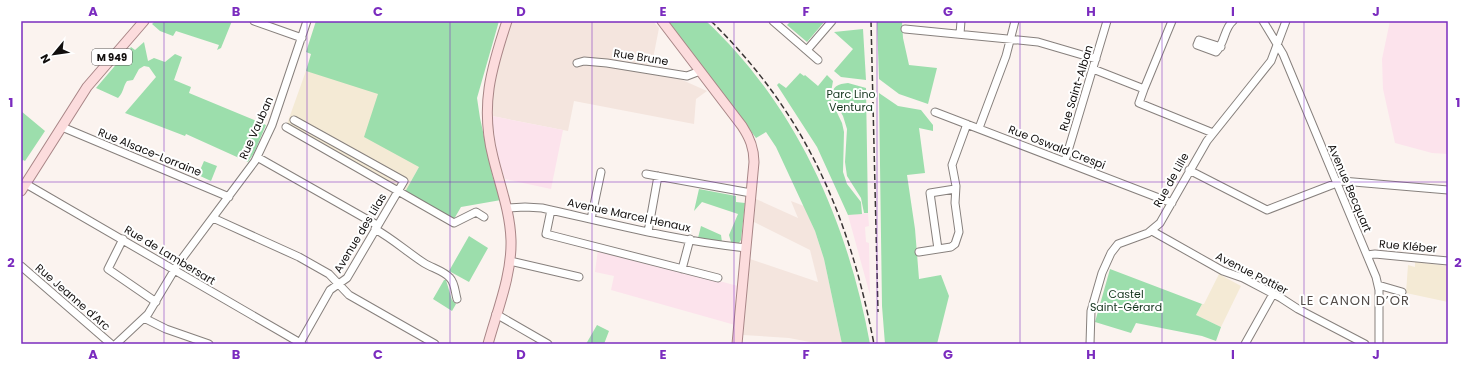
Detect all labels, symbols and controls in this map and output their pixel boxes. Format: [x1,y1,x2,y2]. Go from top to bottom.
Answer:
text: A [88,2,98,21]
text: B [232,2,241,21]
text: C [373,2,383,21]
text: D [516,2,526,21]
text: E [659,2,667,21]
text: F [802,2,810,21]
text: G [943,2,953,21]
text: H [1086,2,1096,21]
text: I [1231,2,1235,21]
text: J [1372,2,1380,21]
north arrow [34,34,74,74]
street label: Rue Saint-Alban [1055,43,1097,133]
street label: Rue Brune [612,45,670,69]
road number: M 949 [92,49,132,65]
text: N [36,51,54,66]
park label: Parc Lino Ventura [826,86,876,115]
text: 1 [9,93,13,112]
text: 1 [1456,93,1460,112]
street label: Rue Vauban [235,94,277,162]
street label: Rue Oswald Crespi [1006,121,1108,173]
street label: Rue Alsace-Lorraine [96,124,204,180]
street label: Avenue Becquart [1324,141,1376,235]
street label: Rue de Lille [1149,150,1193,210]
street label: Avenue des Lilas [330,190,390,276]
street label: Avenue Marcel Henaux [566,194,693,236]
street label: Rue de Lambersart [121,221,219,289]
street label: Rue Kléber [1378,236,1438,256]
street label: Avenue Pottier [1213,248,1291,298]
text: 2 [7,253,15,272]
text: 2 [1454,253,1462,272]
street label: Rue Jeanne d'Arc [32,260,114,334]
park label: Castel Saint-Gérard [1090,286,1162,315]
district label: LE CANON D’OR [1300,291,1410,310]
text: A [88,345,98,364]
text: B [232,345,241,364]
text: C [373,345,383,364]
text: D [516,345,526,364]
text: E [659,345,667,364]
text: F [802,345,810,364]
text: G [943,345,953,364]
text: H [1086,345,1096,364]
text: I [1231,345,1235,364]
text: J [1372,345,1380,364]

